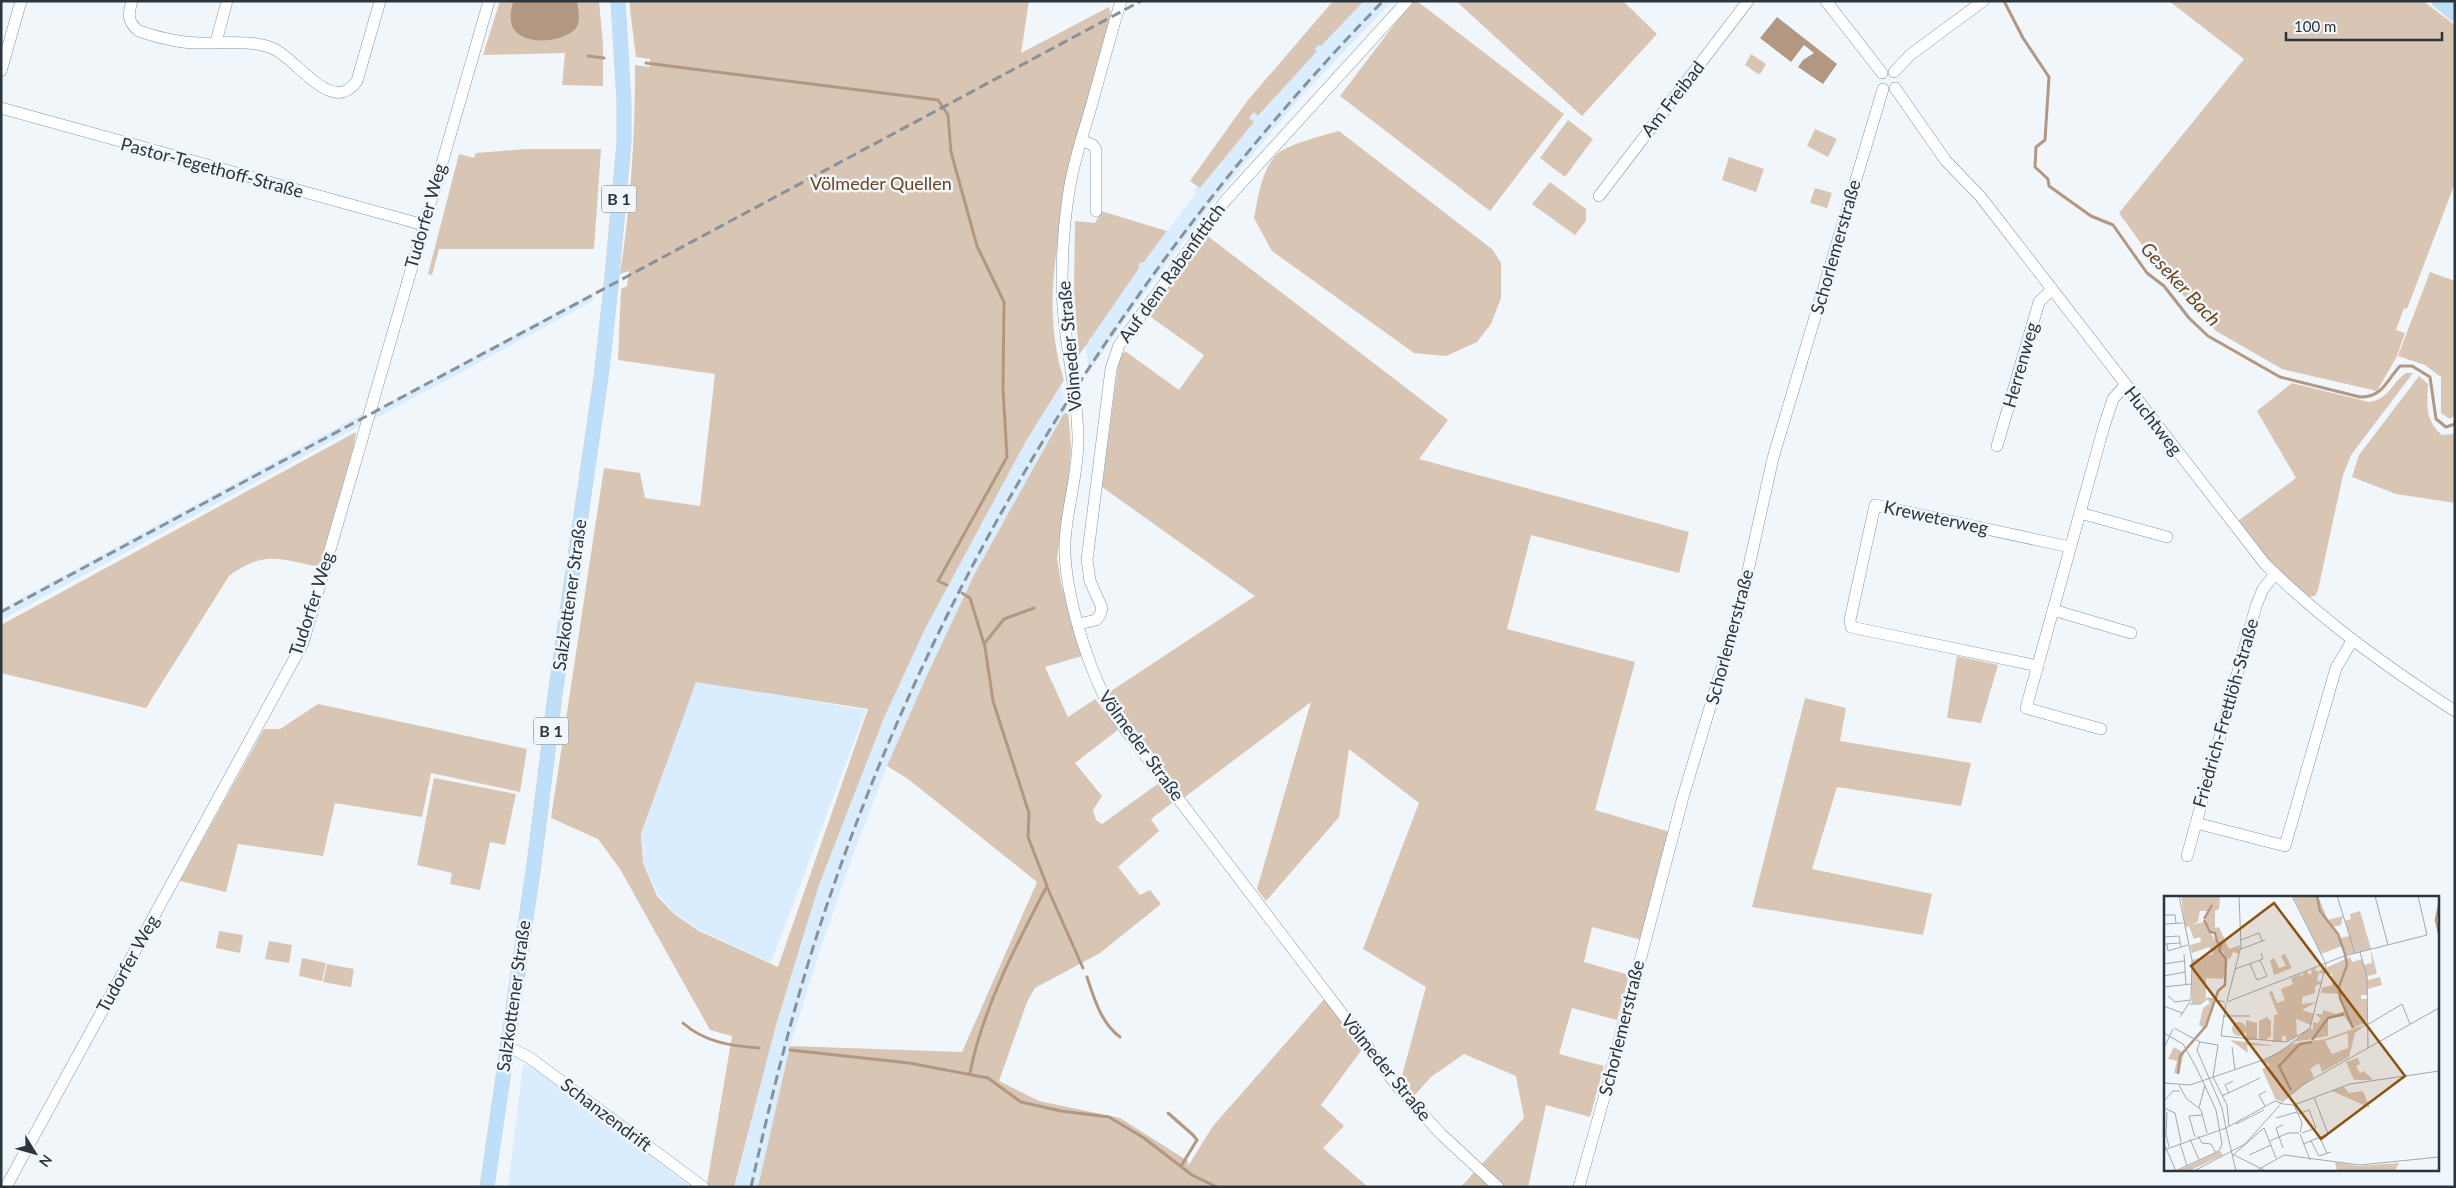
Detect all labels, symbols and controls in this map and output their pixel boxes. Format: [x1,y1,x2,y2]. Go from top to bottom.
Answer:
scale bar [2286,10,2442,42]
text: 100 m [2294,17,2336,35]
street label: Am Freibad [1636,56,1709,141]
street label: Pastor-Tegethoff-Straße [118,132,306,202]
street label: Tudorfer Weg [400,161,451,271]
park label: Völmeder Quellen [810,172,952,194]
street label: Schorlemerstraße [1805,177,1865,317]
road number: B 1 [602,185,636,212]
street label: Auf dem Rabenfittich [1113,198,1229,346]
water label: Geseker Bach [2137,237,2226,330]
street label: Völmeder Straße [1052,280,1086,412]
street label: Herrenweg [1997,319,2043,410]
street label: Huchtweg [2120,382,2188,459]
street label: Kreweterweg [1882,495,1990,539]
street label: Salzkottener Straße [547,518,591,672]
street label: Tudorfer Weg [284,549,338,659]
street label: Schorlemerstraße [1700,567,1758,707]
street label: Friedrich-Frettlöh-Straße [2187,616,2263,810]
street label: Völmeder Straße [1094,686,1189,805]
road number: B 1 [534,718,568,744]
inset map [2164,896,2438,1170]
street label: Tudorfer Weg [91,911,163,1016]
street label: Salzkottener Straße [491,919,535,1073]
street label: Schorlemerstraße [1594,958,1649,1098]
street label: Völmeder Straße [1337,1010,1437,1125]
street label: Schanzendrift [557,1073,657,1156]
north arrow [10,1128,60,1178]
text: N [36,1152,56,1171]

